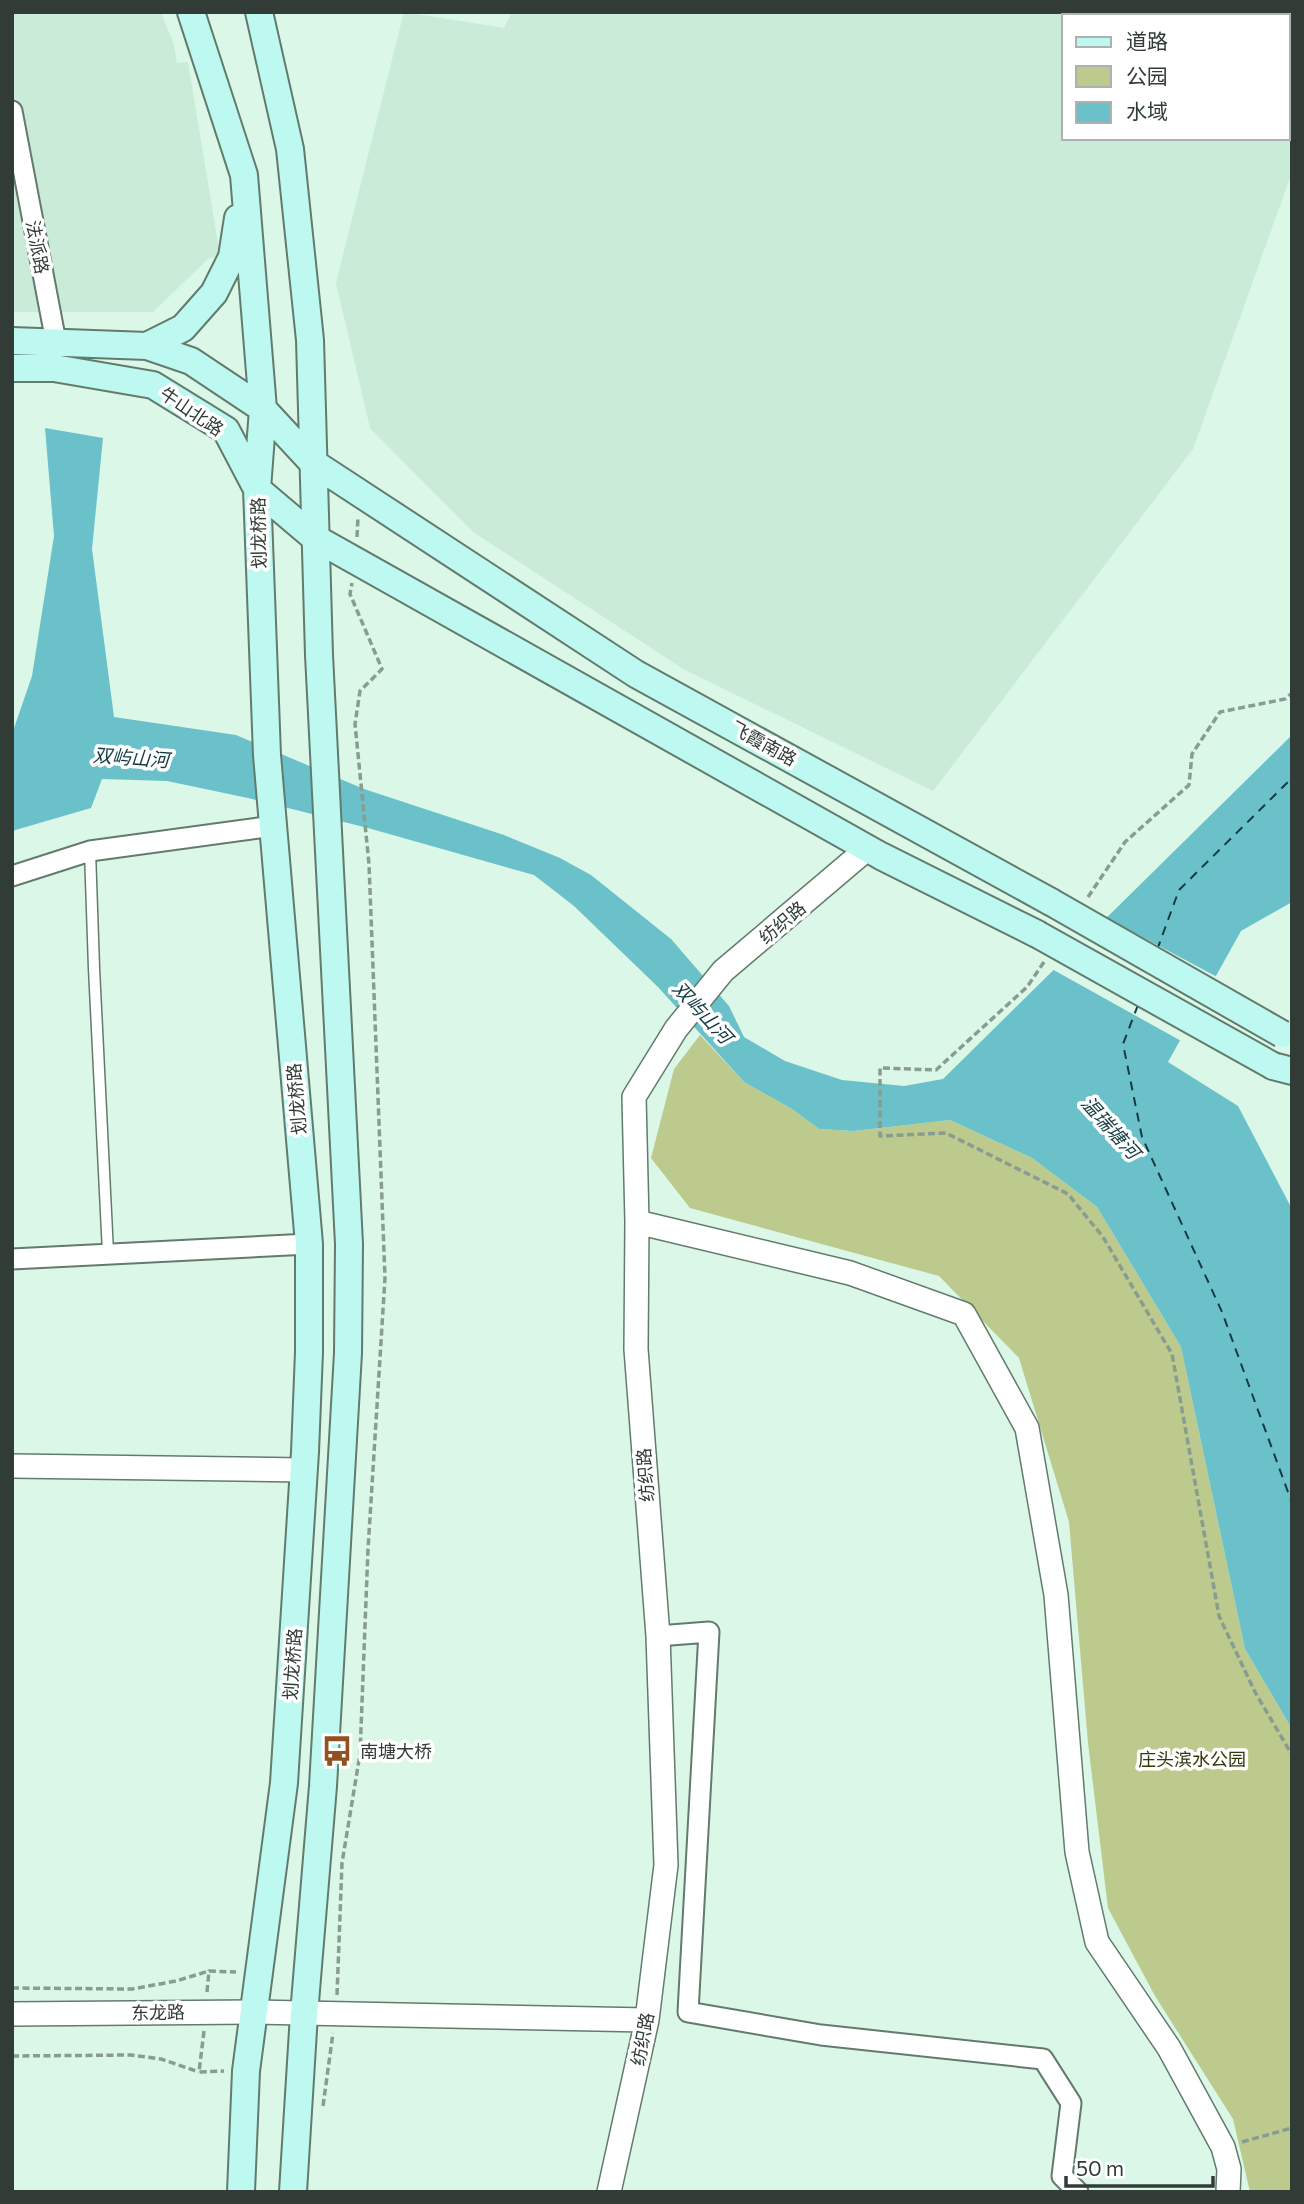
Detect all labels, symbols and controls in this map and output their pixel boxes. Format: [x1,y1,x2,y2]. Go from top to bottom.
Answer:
legend [1062,14,1290,140]
text: 道路 [1126,28,1168,53]
text: 公园 [1126,63,1168,88]
text: 水域 [1126,98,1168,123]
street label: 法派路 [22,218,54,276]
street label: 牛山北路 [156,382,228,440]
street label: 划龙桥路 [246,497,270,569]
street label: 飞霞南路 [727,716,801,770]
water label: 双屿山河 [92,743,174,771]
street label: 纺织路 [754,896,810,948]
water label: 双屿山河 [669,976,740,1051]
street label: 划龙桥路 [282,1062,310,1136]
water label: 温瑞塘河 [1077,1091,1148,1166]
street label: 纺织路 [632,1447,658,1503]
street label: 划龙桥路 [279,1627,305,1701]
bus stop icon: 南塘大桥 [320,1734,354,1768]
place label: 南塘大桥 [360,1740,432,1762]
park label: 庄头滨水公园 [1138,1748,1246,1770]
street label: 东龙路 [131,2001,185,2023]
street label: 纺织路 [626,2010,658,2068]
scale bar [1066,2144,1213,2188]
text: 50 m [1076,2155,1124,2180]

